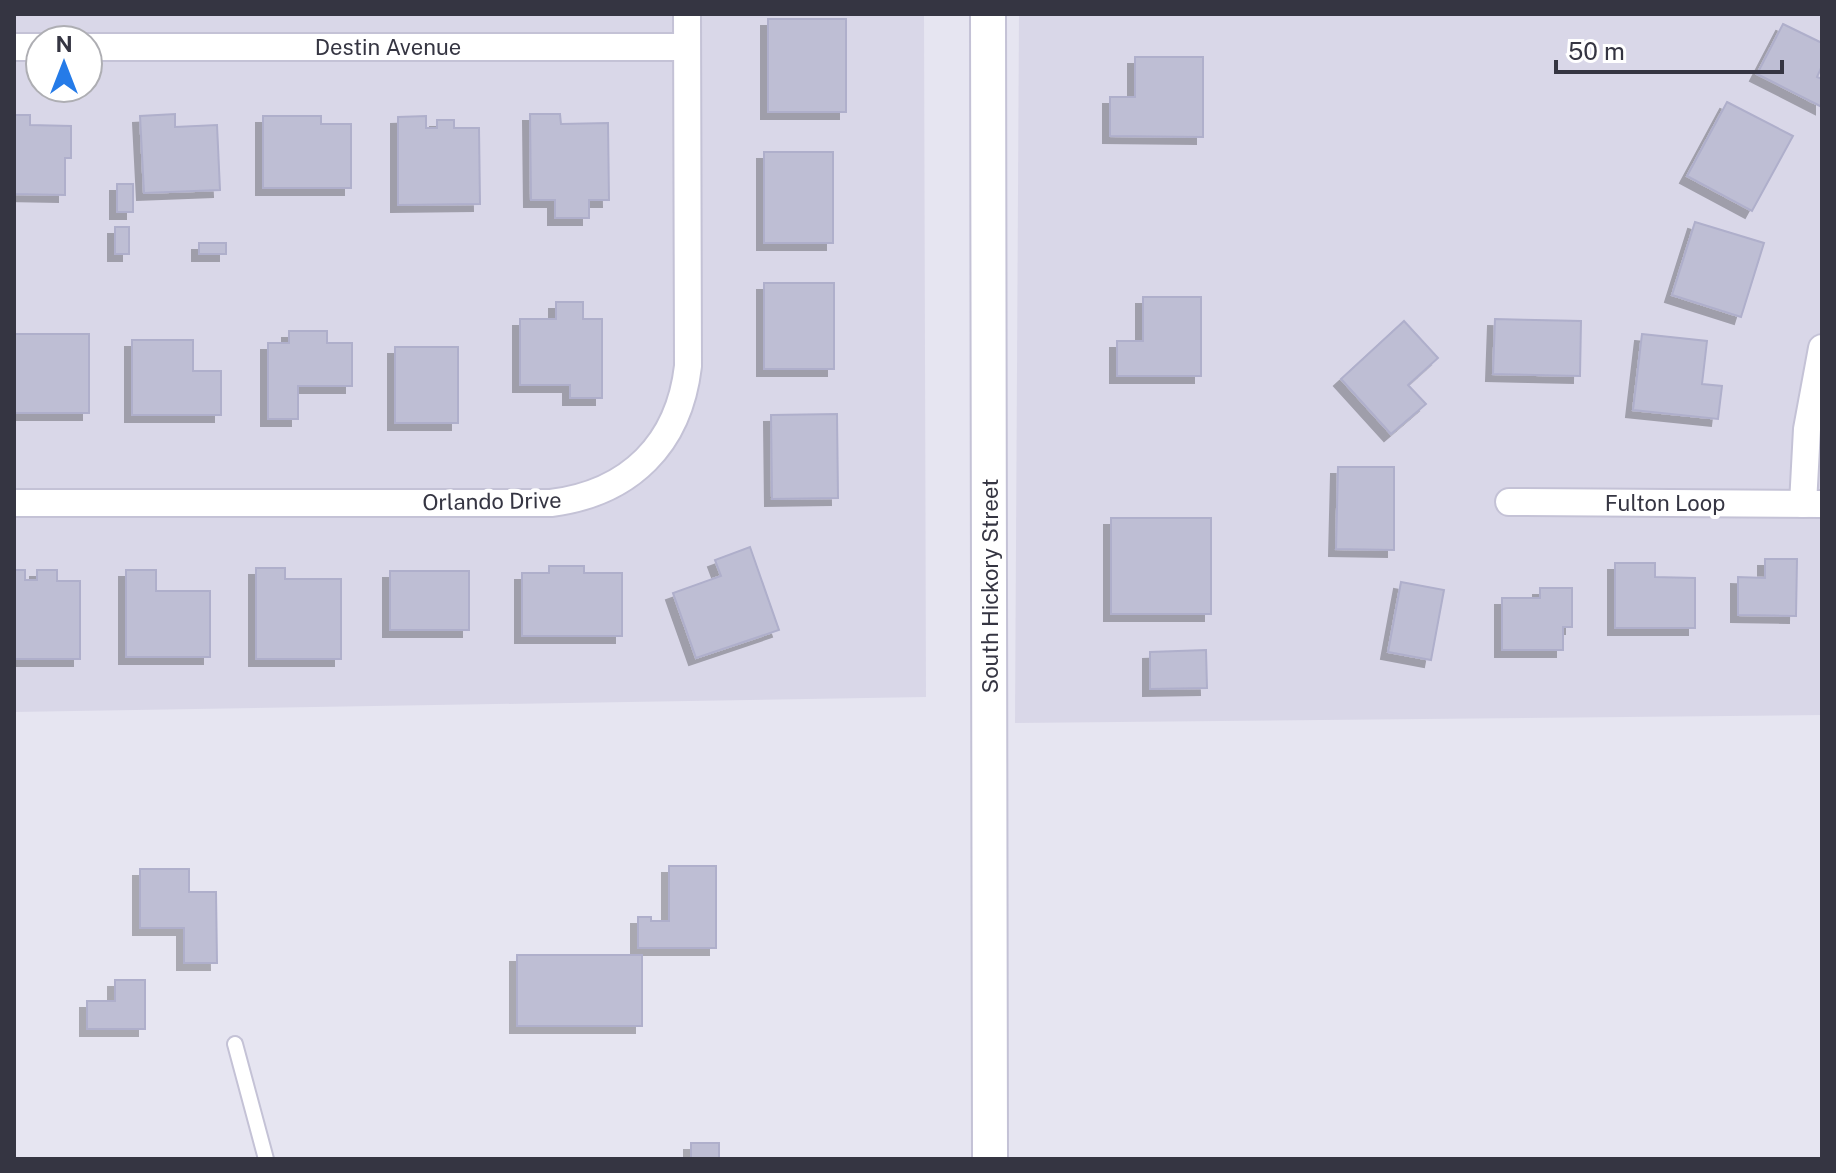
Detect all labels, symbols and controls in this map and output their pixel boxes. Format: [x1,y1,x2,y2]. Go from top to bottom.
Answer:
north arrow [24,24,104,104]
scale bar [1556,24,1782,74]
text: N [55,31,73,57]
street label: Destin Avenue [315,34,461,60]
text: 50 m [1568,37,1625,65]
street label: South Hickory Street [977,478,1003,694]
street label: Orlando Drive [422,487,562,515]
street label: Fulton Loop [1605,490,1725,516]

